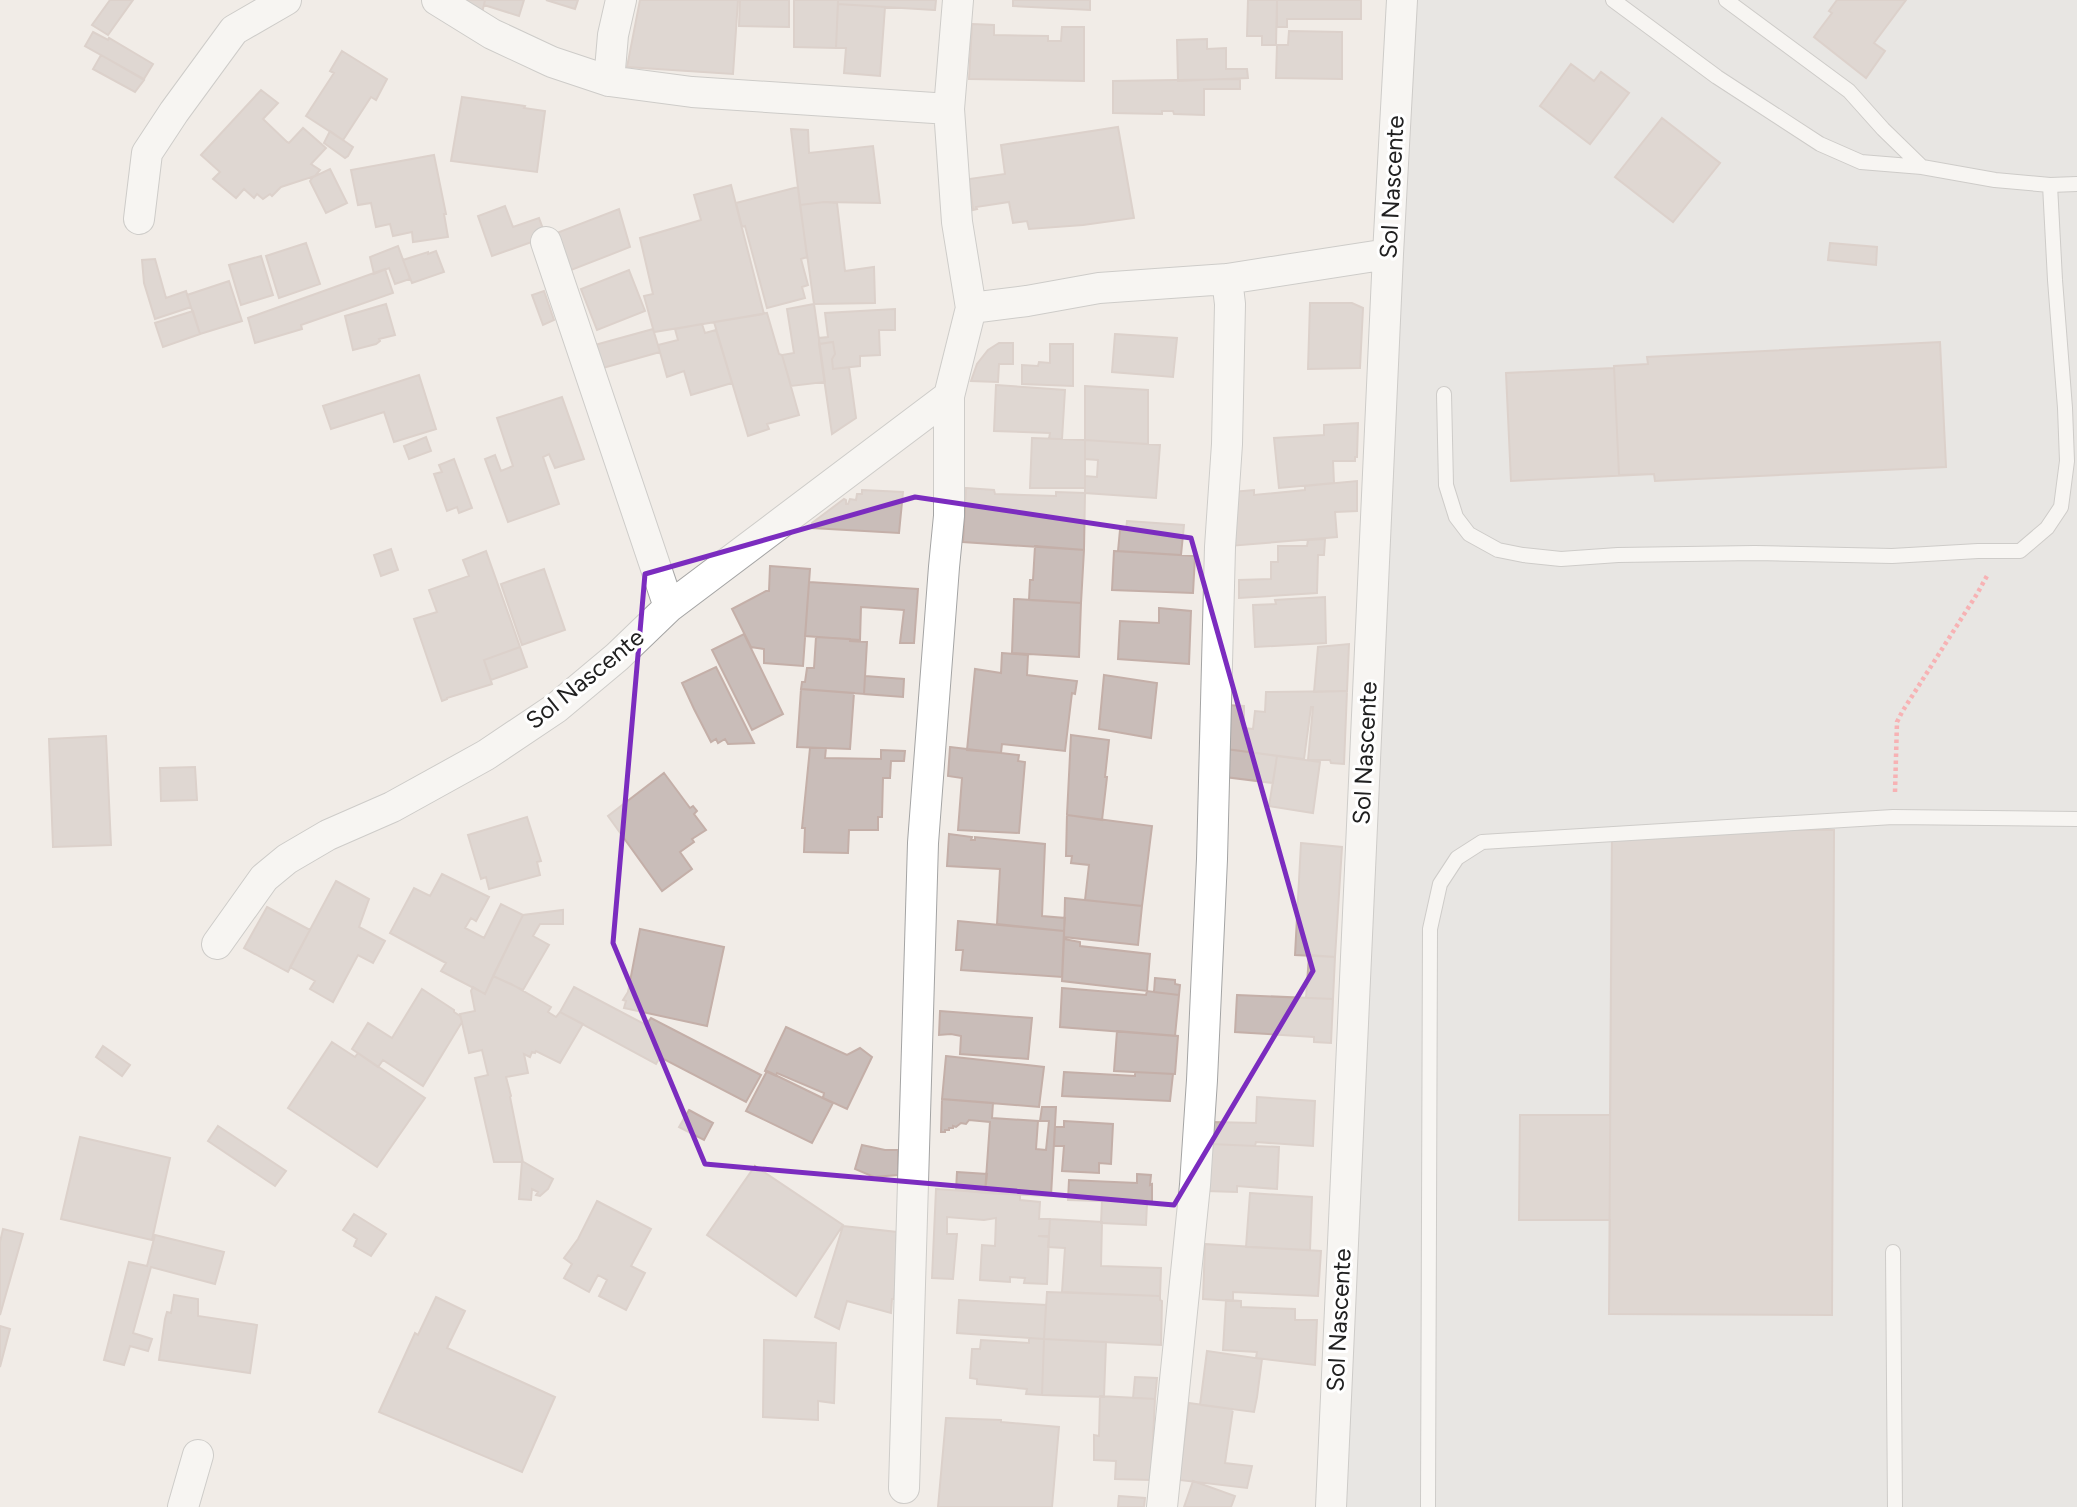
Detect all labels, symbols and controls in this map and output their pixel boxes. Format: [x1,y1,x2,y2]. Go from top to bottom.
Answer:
street label: Sol Nascente [1373,115,1410,259]
street label: Sol Nascente [520,622,650,735]
street label: Sol Nascente [1346,681,1383,825]
street label: Sol Nascente [1320,1248,1357,1392]

